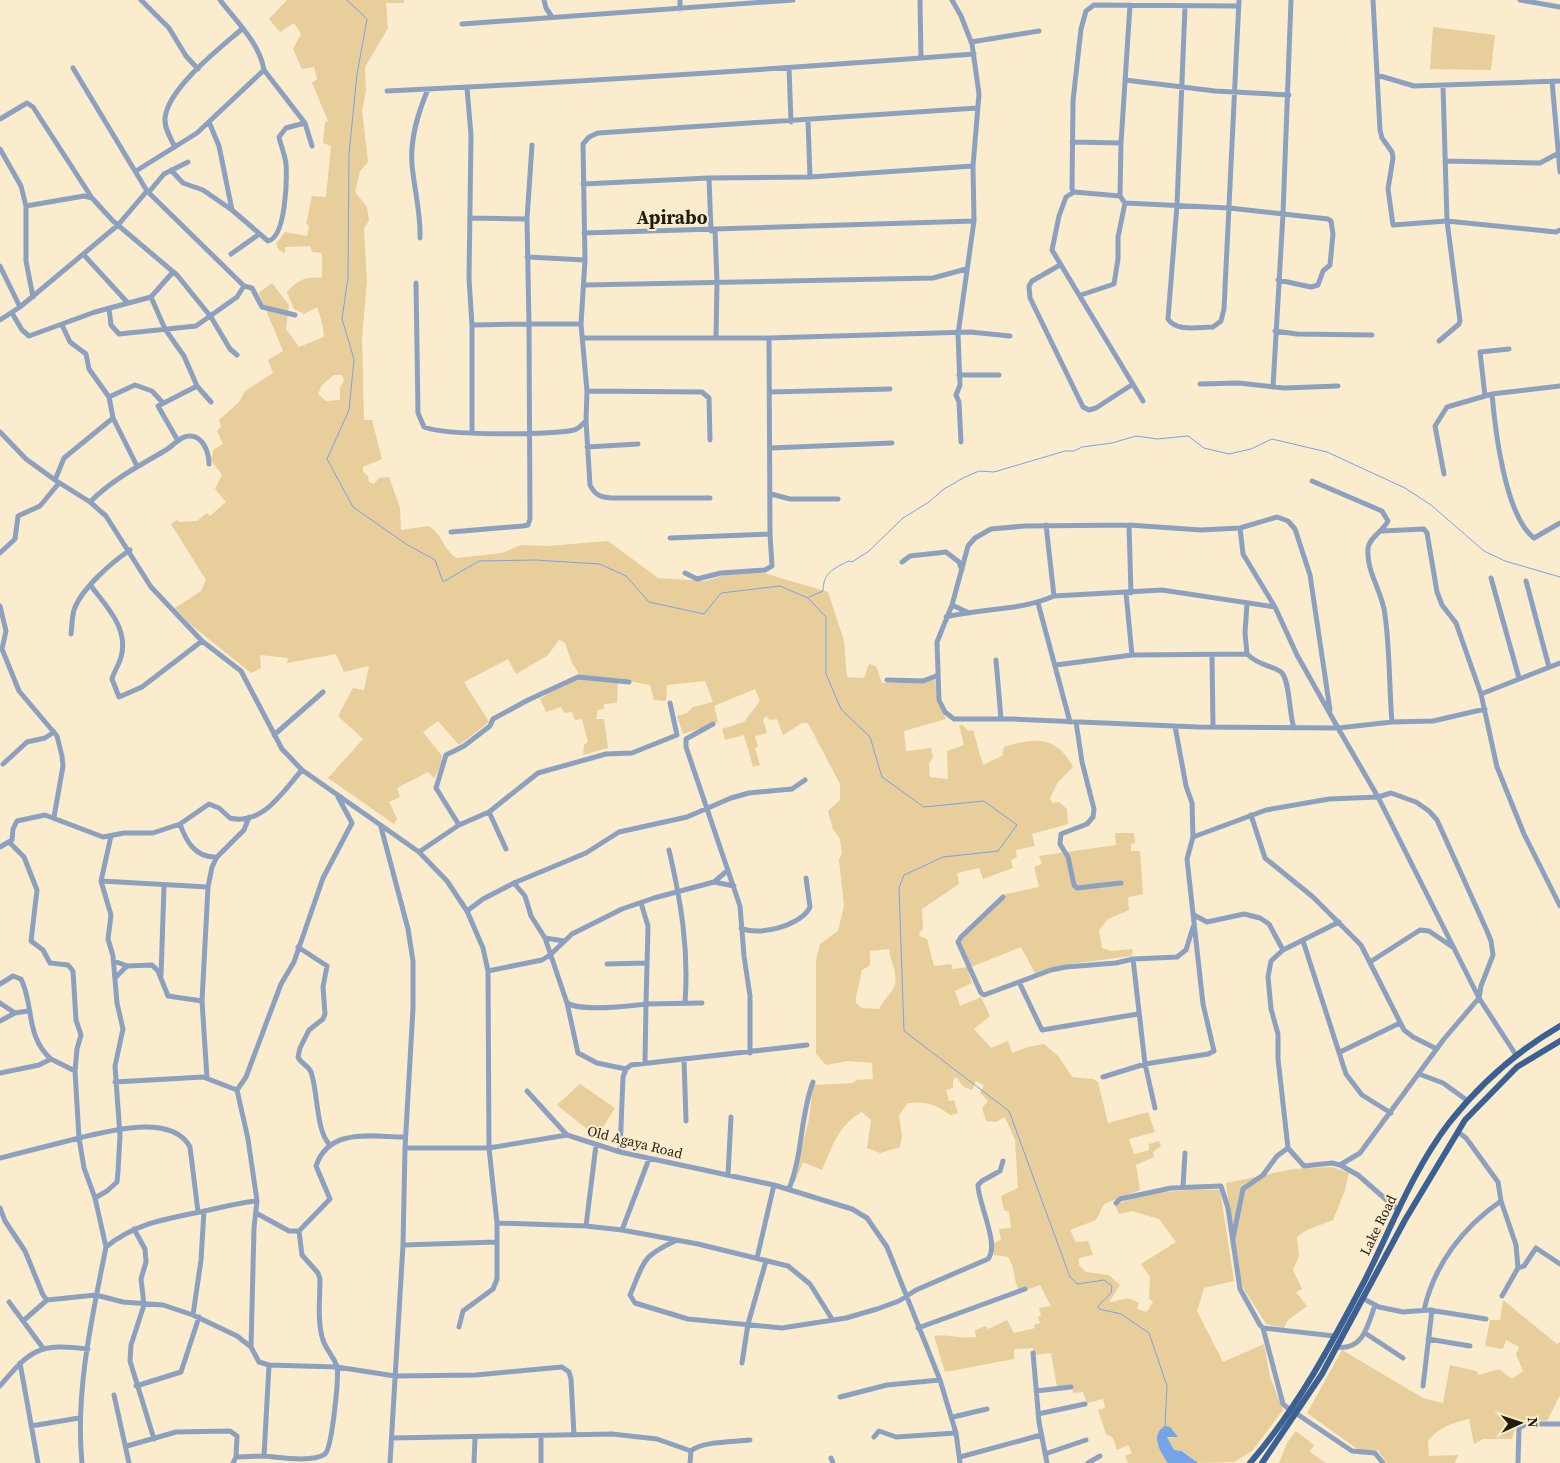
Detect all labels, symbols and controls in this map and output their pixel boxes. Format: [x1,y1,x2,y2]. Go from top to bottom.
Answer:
district label: Apirabo [637,204,708,230]
street label: Old Agaya Road [585,1120,685,1164]
street label: Lake Road [1355,1191,1401,1259]
north arrow [1495,1398,1545,1448]
text: N [1523,1417,1543,1428]

